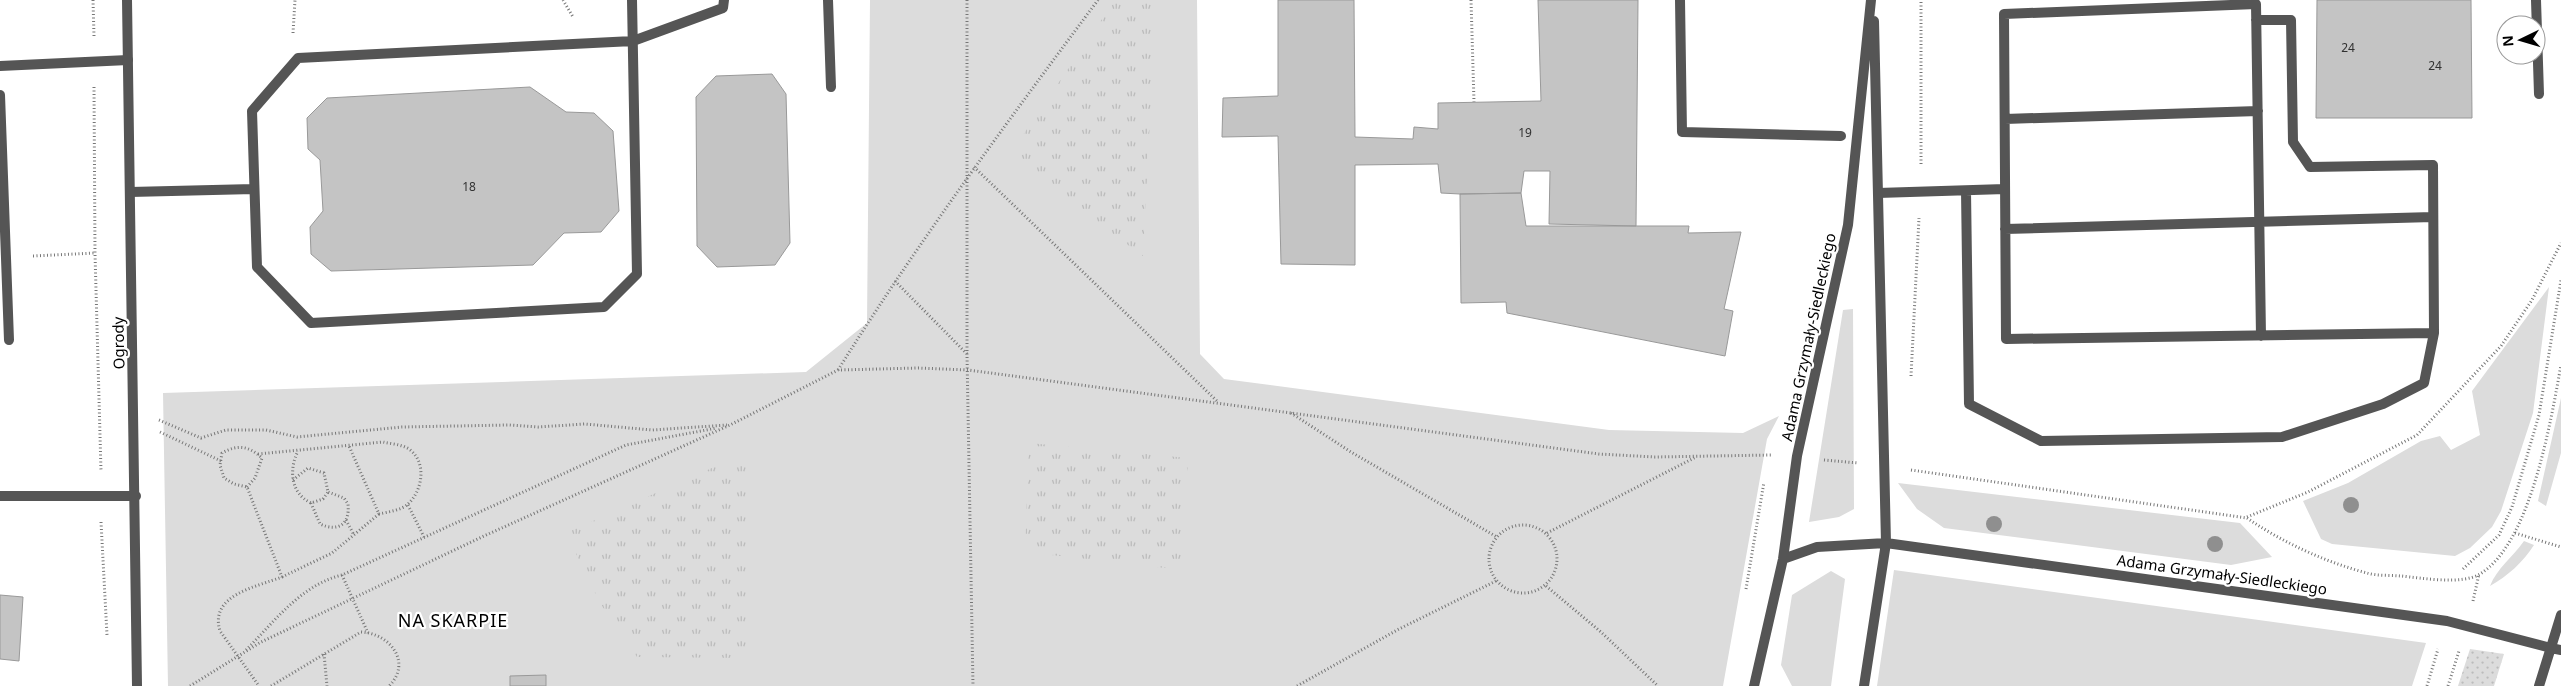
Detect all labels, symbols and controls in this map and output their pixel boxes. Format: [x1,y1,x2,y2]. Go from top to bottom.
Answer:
north arrow [2496,15,2546,65]
text: N [2498,35,2518,48]
house number: 24 [2341,39,2355,56]
house number: 24 [2428,57,2442,74]
house number: 19 [1518,124,1532,141]
house number: 18 [462,178,476,195]
street label: Adama Grzymały-Siedleckiego [1776,231,1840,443]
street label: Ogrody [108,316,128,370]
street label: Adama Grzymały-Siedleckiego [2116,549,2328,599]
district label: NA SKARPIE [398,608,508,632]

